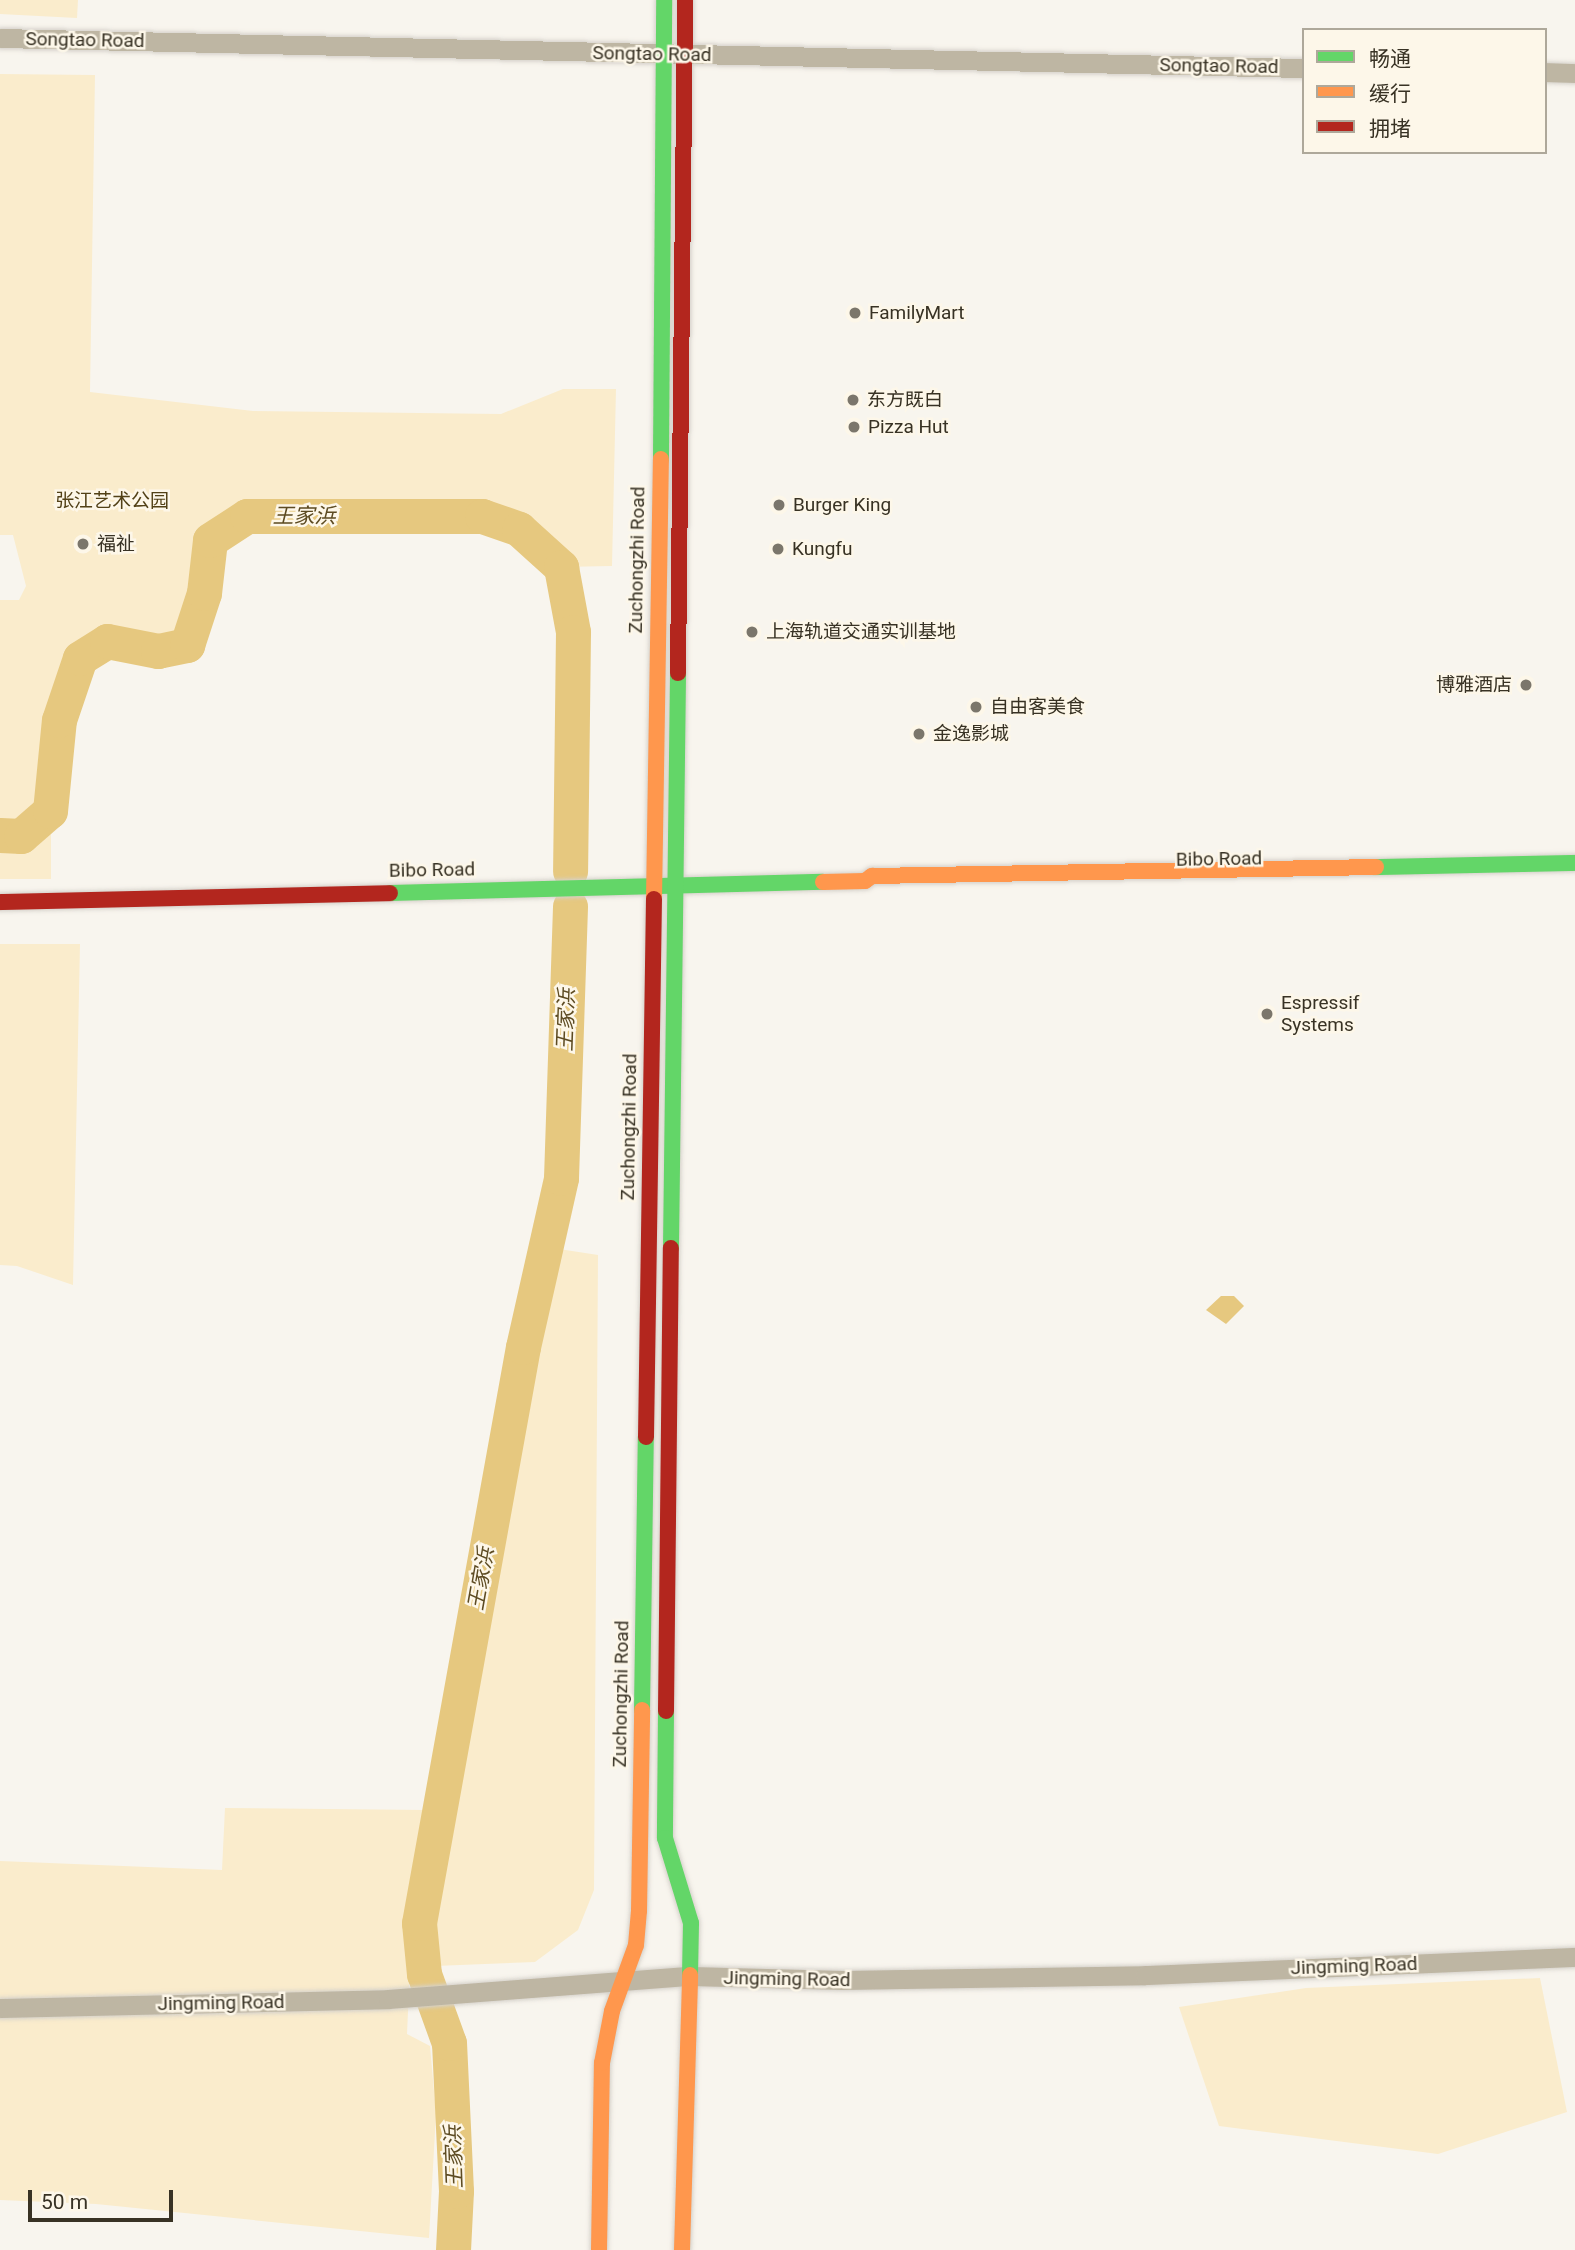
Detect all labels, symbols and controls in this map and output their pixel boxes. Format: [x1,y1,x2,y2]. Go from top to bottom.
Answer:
street label: Songtao Road [25,28,145,52]
legend [1302,28,1547,154]
street label: Songtao Road [592,42,712,66]
text: 畅通 [1369,47,1411,71]
street label: Songtao Road [1159,54,1279,78]
text: 缓行 [1369,82,1411,106]
text: 拥堵 [1369,117,1411,141]
place label: FamilyMart [869,302,964,324]
marker: FamilyMart [847,305,863,321]
place label: 东方既白 [867,389,943,411]
marker: 东方既白 [845,392,861,408]
place label: Pizza Hut [868,416,949,438]
marker: Pizza Hut [846,419,862,435]
street label: Zuchongzhi Road [624,486,650,634]
park label: 张江艺术公园 [55,490,169,512]
place label: Burger King [793,494,891,516]
marker: Burger King [771,497,787,513]
water label: 王家浜 [273,503,335,529]
place label: 福祉 [97,533,135,555]
marker: 福祉 [75,536,91,552]
place label: Kungfu [792,538,852,560]
marker: Kungfu [770,541,786,557]
place label: 上海轨道交通实训基地 [766,621,956,643]
marker: 上海轨道交通实训基地 [744,624,760,640]
place label: 博雅酒店 [1436,674,1512,696]
marker: 博雅酒店 [1518,677,1534,693]
place label: 自由客美食 [990,696,1085,718]
marker: 自由客美食 [968,699,984,715]
place label: 金逸影城 [933,723,1009,745]
marker: 金逸影城 [911,726,927,742]
street label: Bibo Road [1176,847,1262,871]
street label: Bibo Road [389,858,475,882]
water label: 王家浜 [552,988,580,1052]
place label: Espressif Systems [1281,992,1359,1036]
marker: Espressif Systems [1259,1006,1275,1022]
street label: Zuchongzhi Road [616,1053,642,1201]
water label: 王家浜 [463,1546,499,1612]
street label: Zuchongzhi Road [608,1620,634,1768]
street label: Jingming Road [1290,1952,1418,1980]
street label: Jingming Road [723,1966,851,1992]
street label: Jingming Road [157,1990,285,2016]
water label: 王家浜 [440,2125,468,2189]
scale bar [32,2176,177,2220]
text: 50 m [41,2190,88,2214]

